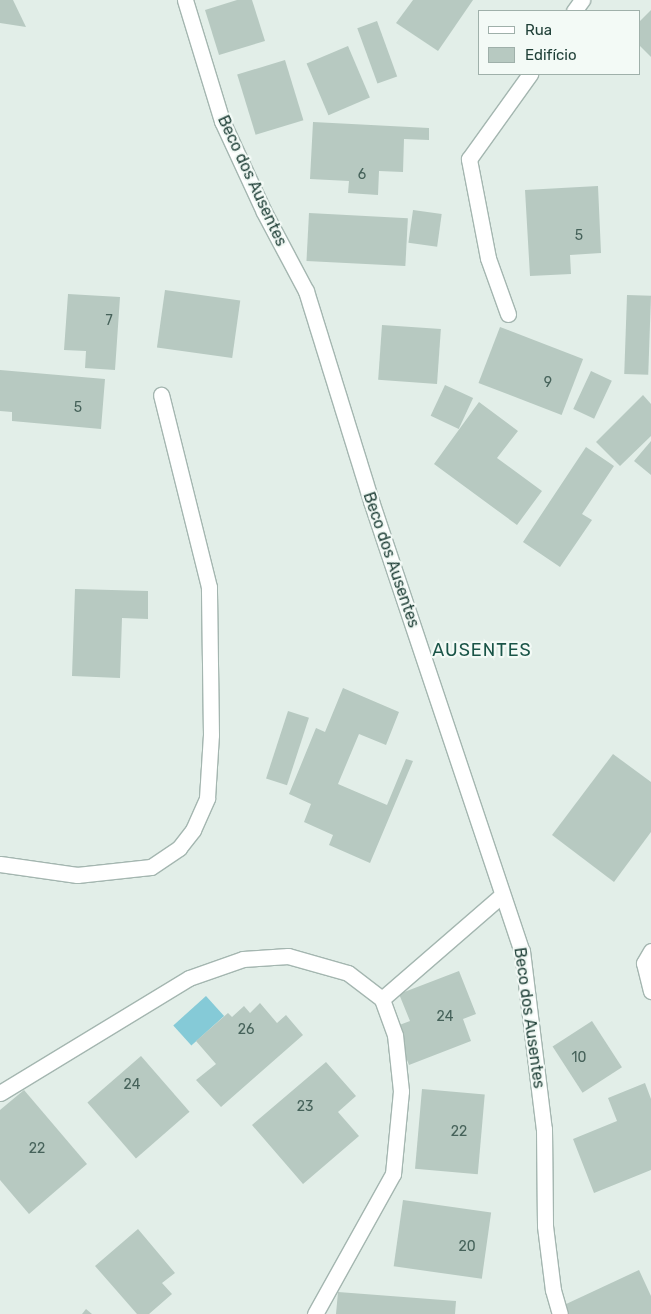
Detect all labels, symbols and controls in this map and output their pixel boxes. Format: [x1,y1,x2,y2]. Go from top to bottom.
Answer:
legend [478,10,641,75]
text: Rua [525,21,552,39]
text: Edifício [525,46,577,64]
street label: Beco dos Ausentes [213,112,291,250]
house number: 6 [358,167,366,183]
house number: 5 [575,228,583,244]
house number: 7 [105,313,113,329]
house number: 9 [544,375,552,391]
house number: 5 [74,400,82,416]
street label: Beco dos Ausentes [359,489,423,631]
district label: AUSENTES [431,639,533,661]
street label: Beco dos Ausentes [510,946,548,1090]
house number: 24 [437,1009,453,1025]
house number: 26 [238,1022,254,1038]
house number: 10 [572,1050,586,1066]
house number: 24 [124,1077,140,1093]
house number: 23 [297,1099,313,1115]
house number: 22 [451,1124,467,1140]
house number: 22 [29,1141,45,1157]
house number: 20 [458,1239,476,1255]

